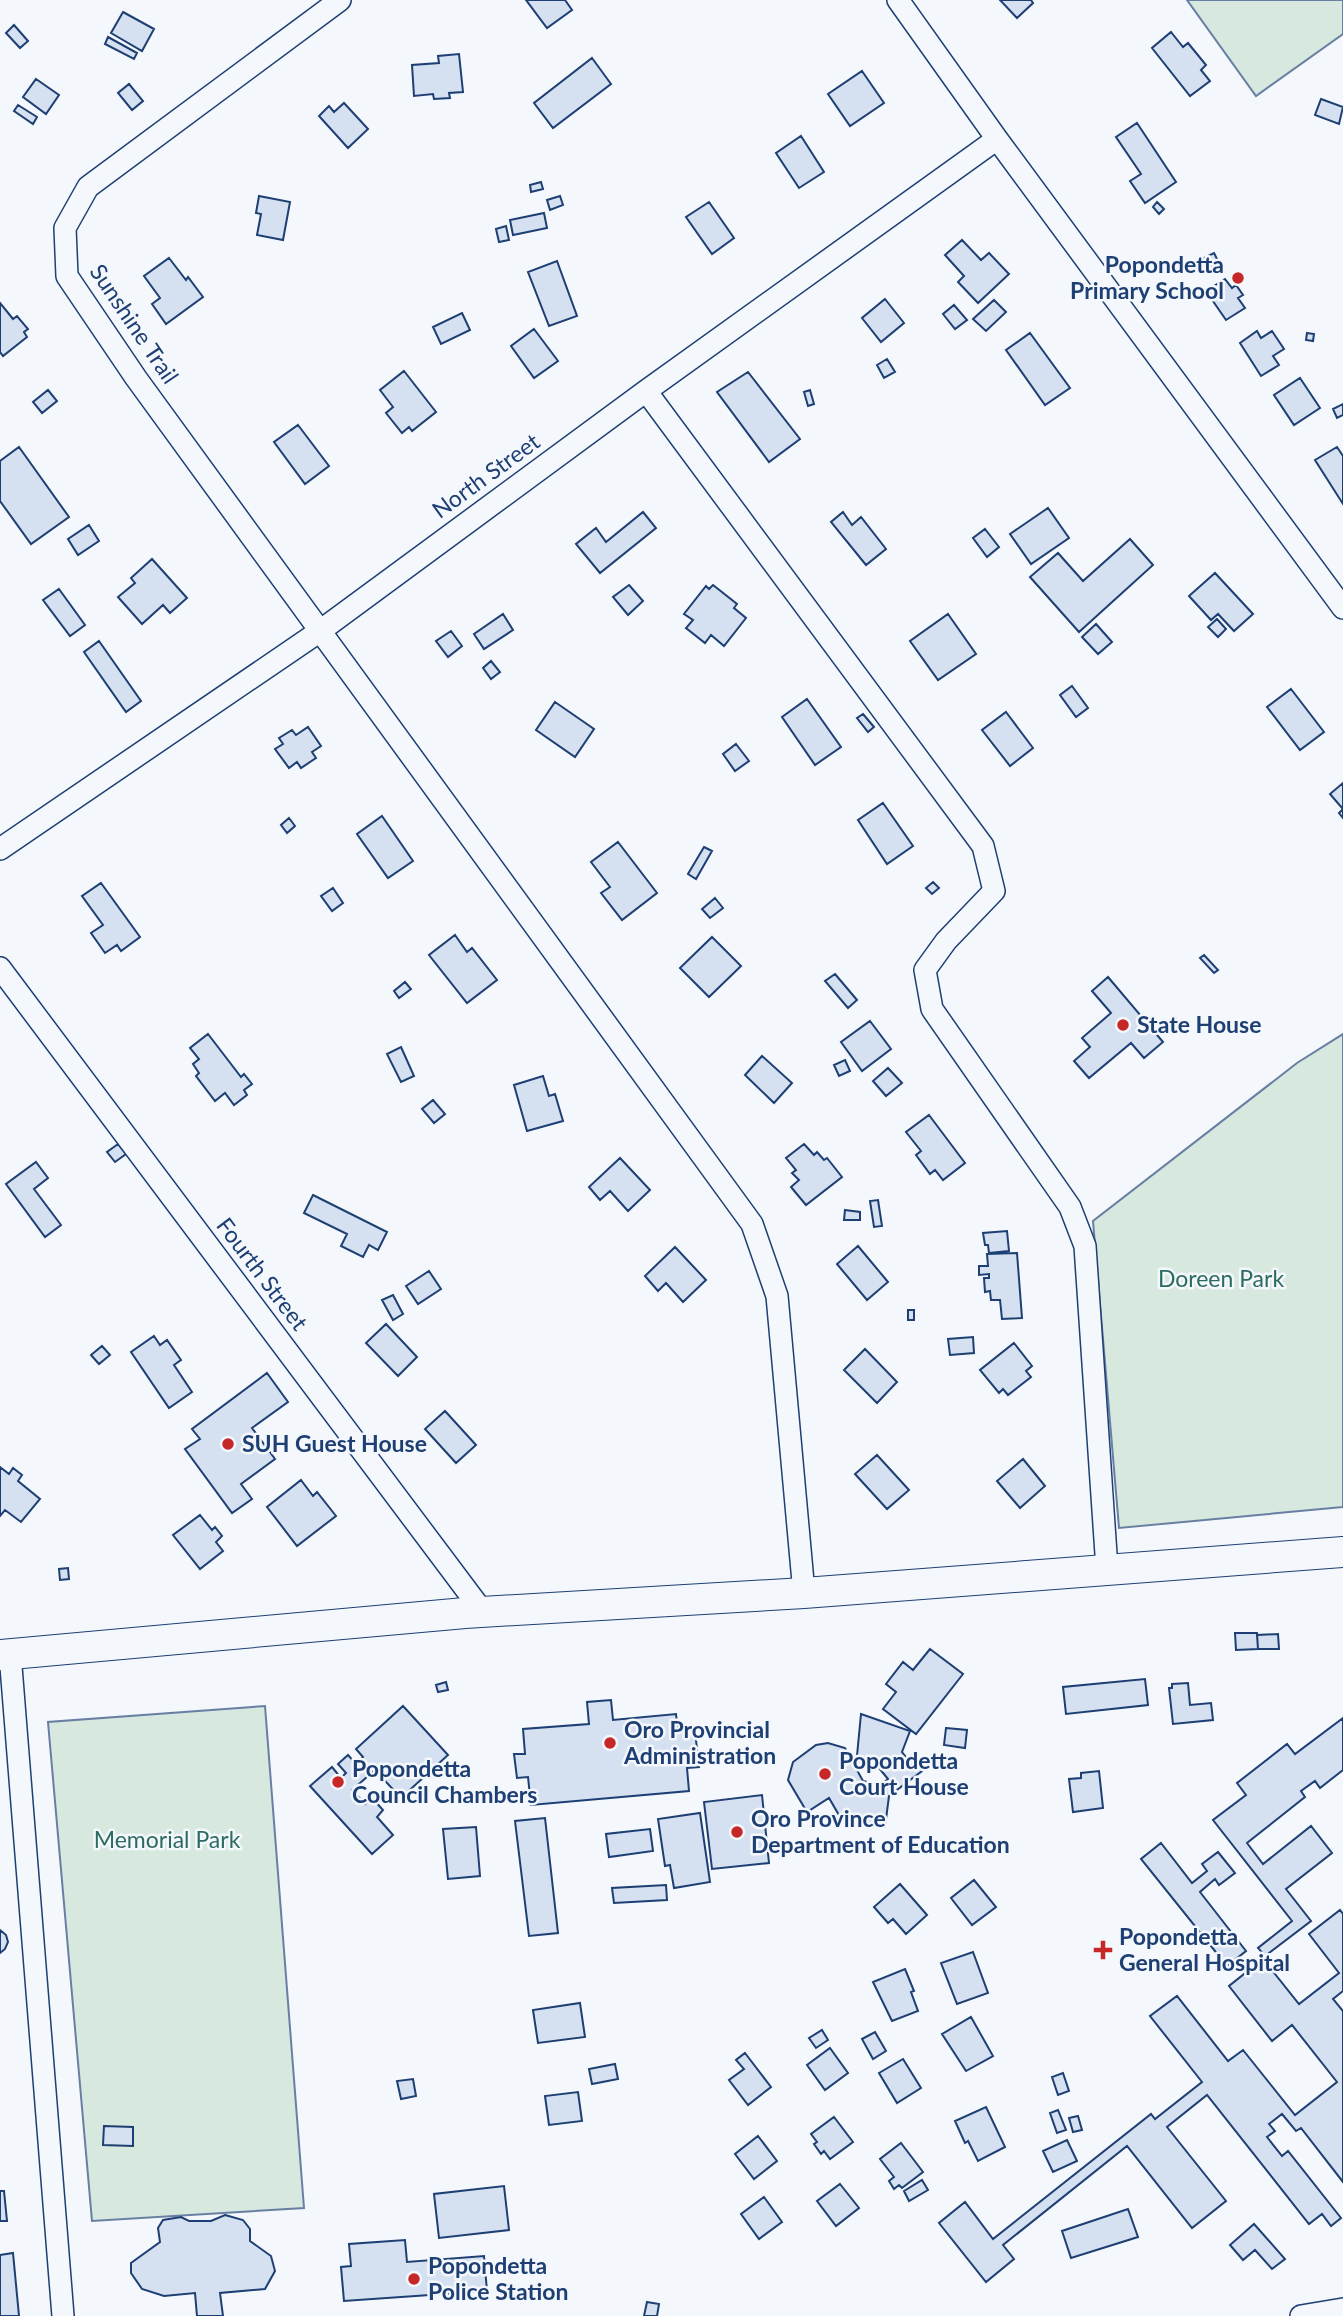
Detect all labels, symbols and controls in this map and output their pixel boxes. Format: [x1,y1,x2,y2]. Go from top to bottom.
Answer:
place label: Popondetta Primary School [1070,250,1224,304]
street label: Sunshine Trail [85,258,185,388]
marker: Popondetta Primary School [1230,270,1246,286]
street label: North Street [426,426,545,524]
place label: State House [1137,1010,1261,1038]
marker: State House [1115,1017,1131,1033]
street label: Fourth Street [211,1212,315,1336]
park label: Doreen Park [1158,1264,1284,1292]
place label: SUH Guest House [242,1429,427,1457]
marker: SUH Guest House [220,1436,236,1452]
place label: Oro Provincial Administration [623,1715,776,1769]
marker: Oro Provincial Administration [602,1735,618,1751]
place label: Popondetta Court House [839,1746,969,1800]
place label: Popondetta Council Chambers [352,1754,537,1808]
marker: Popondetta Court House [817,1766,833,1782]
marker: Popondetta Council Chambers [330,1774,346,1790]
place label: Oro Province Department of Education [751,1804,1010,1858]
marker: Oro Province Department of Education [729,1824,745,1840]
park label: Memorial Park [94,1825,241,1853]
place label: Popondetta General Hospital [1119,1922,1290,1976]
marker: Popondetta General Hospital [1093,1940,1113,1960]
place label: Popondetta Police Station [428,2251,568,2305]
marker: Popondetta Police Station [406,2271,422,2287]

